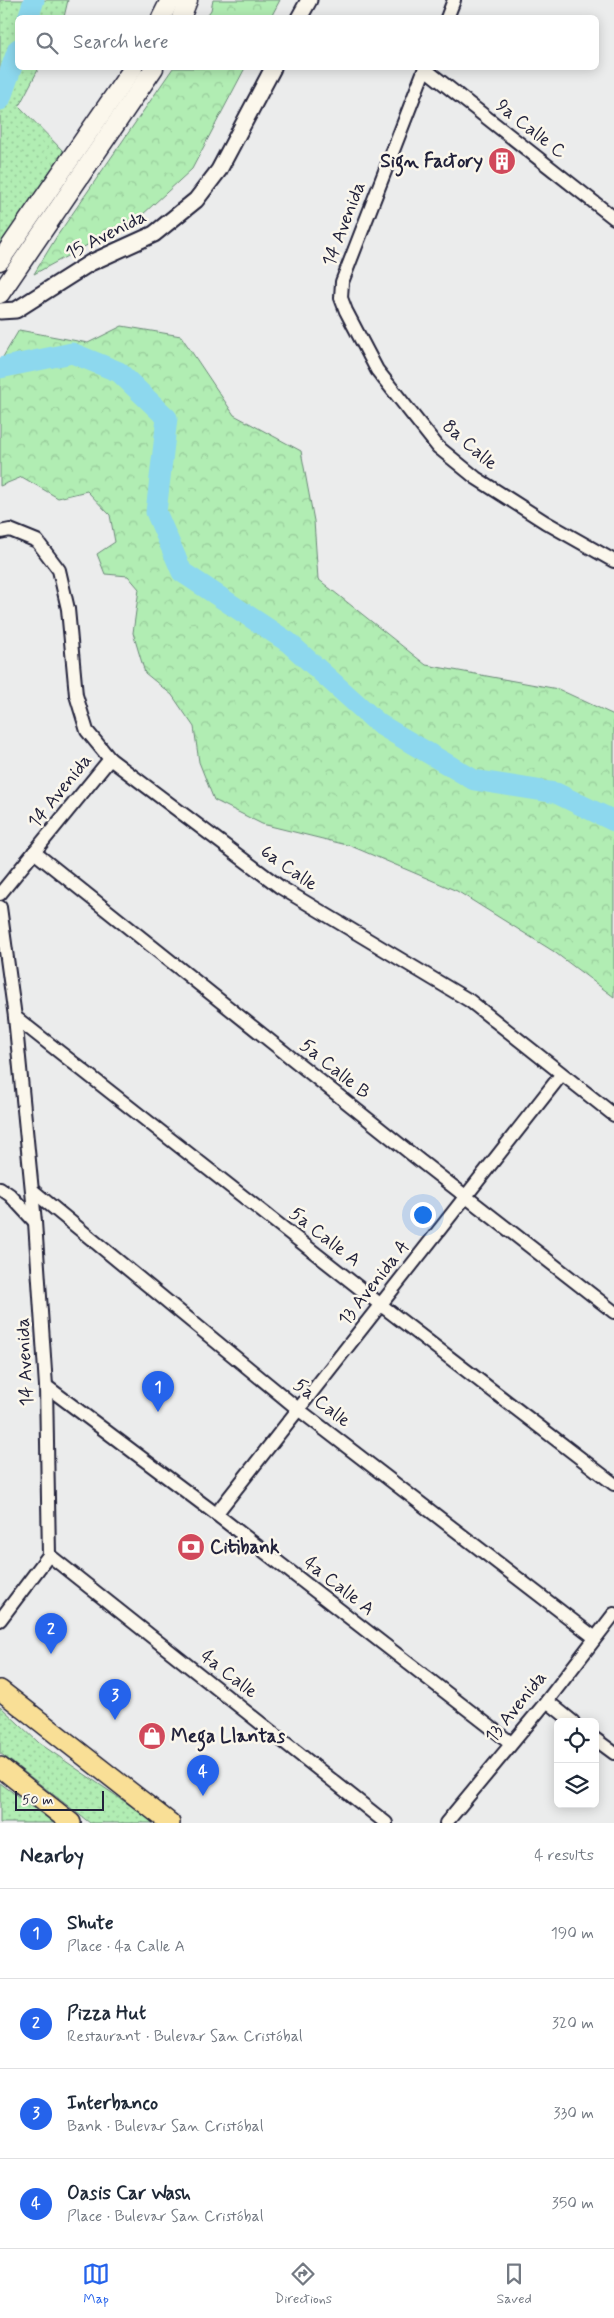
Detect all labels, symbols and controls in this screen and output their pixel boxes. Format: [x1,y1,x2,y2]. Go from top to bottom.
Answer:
search box [15,15,599,70]
icon: search [33,29,61,57]
text: Search here [73,30,169,55]
street label: 9a Calle C [491,94,572,165]
building icon: Sign Factory [487,146,517,176]
place label: Sign Factory [380,149,483,177]
street label: 14 Avenida [316,178,372,270]
street label: 15 Avenida [61,204,151,266]
street label: 8a Calle [437,414,503,476]
street label: 14 Avenida [22,749,98,833]
street label: 6a Calle [255,839,323,897]
street label: 5a Calle B [295,1033,375,1105]
street label: 5a Calle A [284,1201,366,1273]
your location [410,1202,436,1228]
street label: 13 Avenida A [333,1235,415,1331]
street label: 14 Avenida [10,1317,40,1407]
pin: 1 [142,1371,174,1412]
street label: 5a Calle [288,1373,356,1433]
bank icon: Citibank [176,1532,206,1562]
place label: Citibank [210,1535,280,1560]
street label: 4a Calle A [298,1550,380,1622]
pin: 2 [35,1613,67,1654]
street label: 4a Calle [195,1644,263,1704]
street label: 13 Avenida [479,1666,553,1748]
pin: 3 [99,1679,131,1720]
map controls [554,1718,599,1808]
button: locate [554,1718,599,1763]
shop icon: Mega Llantas [137,1721,167,1751]
place label: Mega Llantas [171,1724,286,1752]
pin: 4 [187,1755,219,1796]
button: layers [554,1763,599,1808]
scale bar [15,1788,104,1811]
text: 50 m [22,1791,53,1809]
text: Nearby [20,1842,84,1870]
text: 4 results [534,1845,594,1866]
text: Shute [67,1911,113,1936]
text: 1 [32,1923,40,1944]
text: 190 m [551,1923,594,1944]
text: Place · 4a Calle A [67,1936,185,1957]
text: Pizza Hut [67,2001,146,2026]
text: 2 [32,2013,40,2034]
text: 320 m [552,2013,594,2034]
text: Restaurant · Bulevar San Cristóbal [67,2026,303,2047]
text: Interbanco [67,2091,158,2116]
text: 3 [32,2103,40,2124]
text: 330 m [553,2103,594,2124]
text: Bank · Bulevar San Cristóbal [67,2116,264,2137]
text: Oasis Car Wash [67,2181,191,2206]
text: 4 [31,2193,41,2214]
text: 350 m [552,2193,594,2214]
text: Place · Bulevar San Cristóbal [67,2206,264,2227]
tab: Map [82,2260,110,2308]
tab: Directions [275,2260,332,2308]
tab: Saved [496,2260,532,2308]

